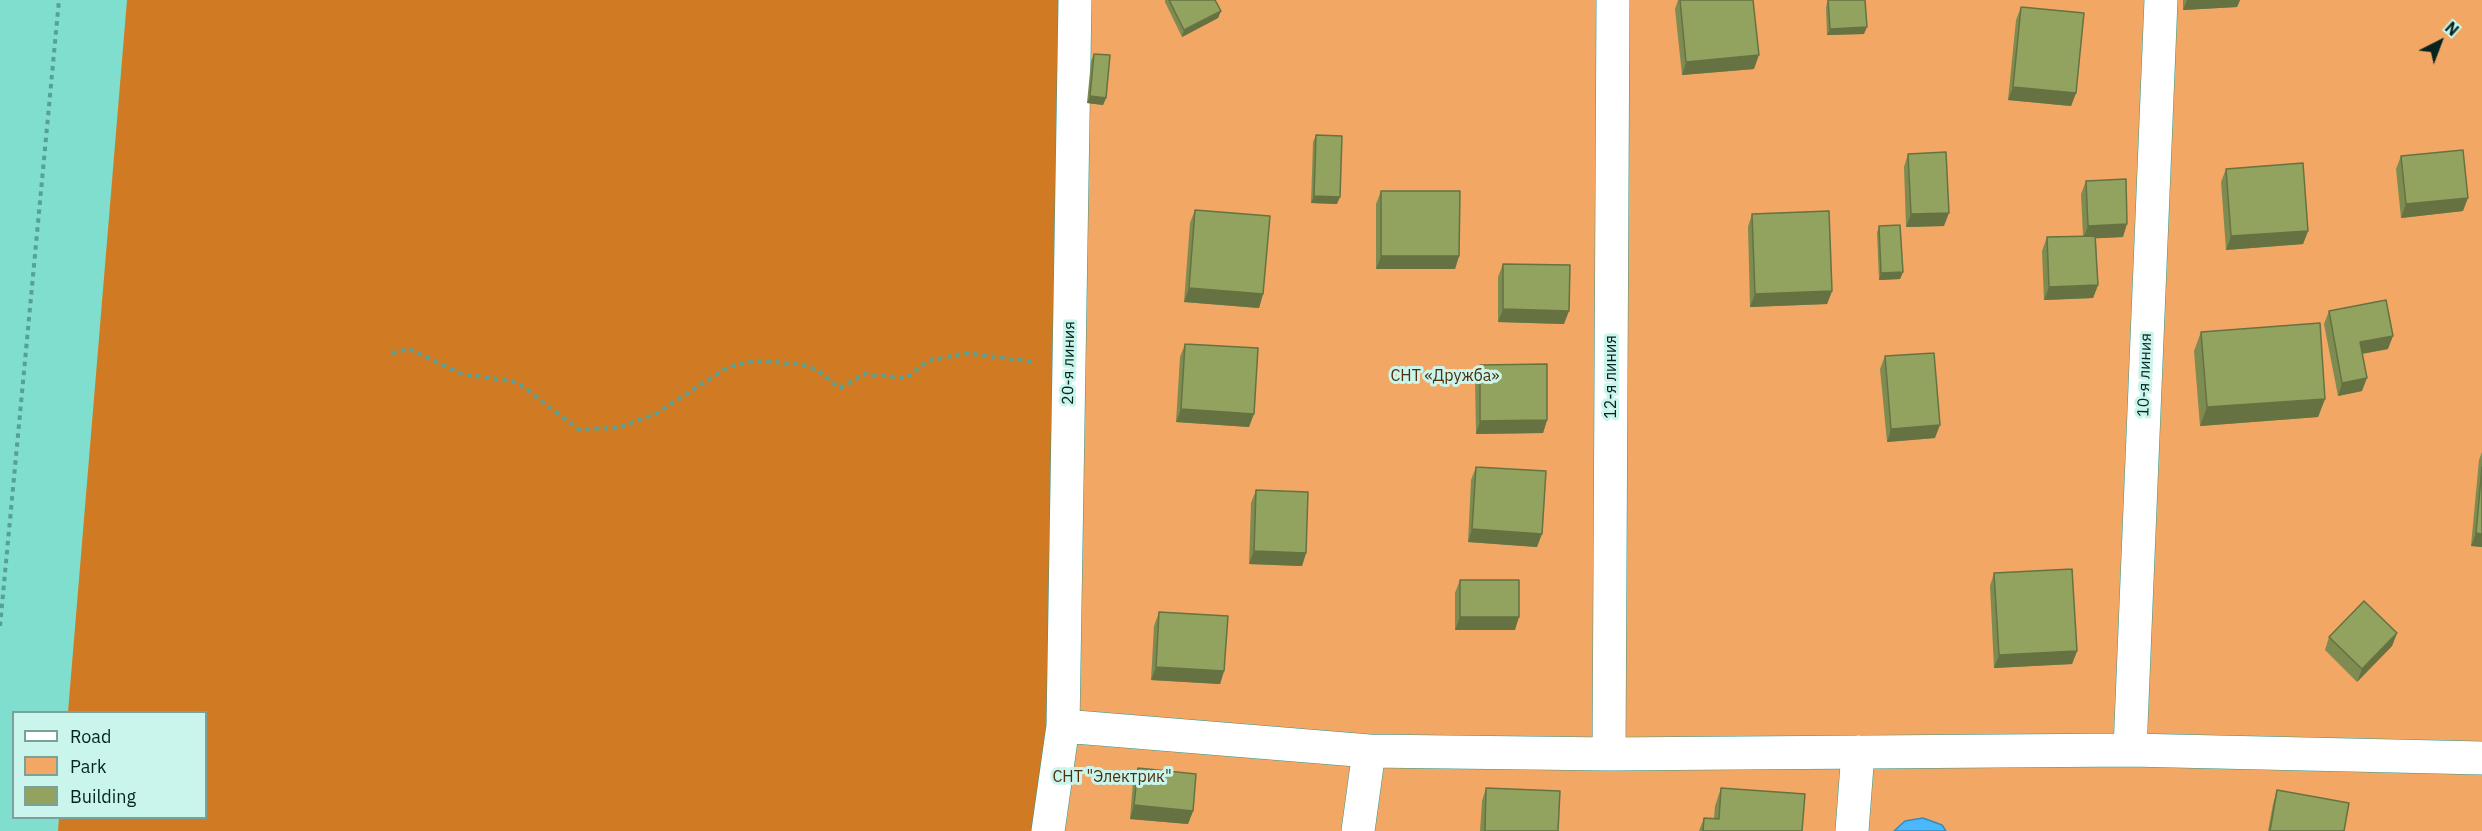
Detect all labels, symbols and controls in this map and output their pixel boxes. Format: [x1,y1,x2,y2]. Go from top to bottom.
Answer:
north arrow [2410,12,2470,72]
text: N [2441,17,2463,40]
street label: 20-я линия [1059,321,1079,405]
street label: 10-я линия [2134,333,2156,417]
street label: 12-я линия [1601,335,1621,419]
park label: СНТ «Дружба» [1390,366,1500,386]
legend [12,711,207,819]
text: Road [70,725,111,748]
text: Park [70,755,106,778]
park label: СНТ "Электрик" [1052,767,1172,787]
text: Building [70,785,136,808]

